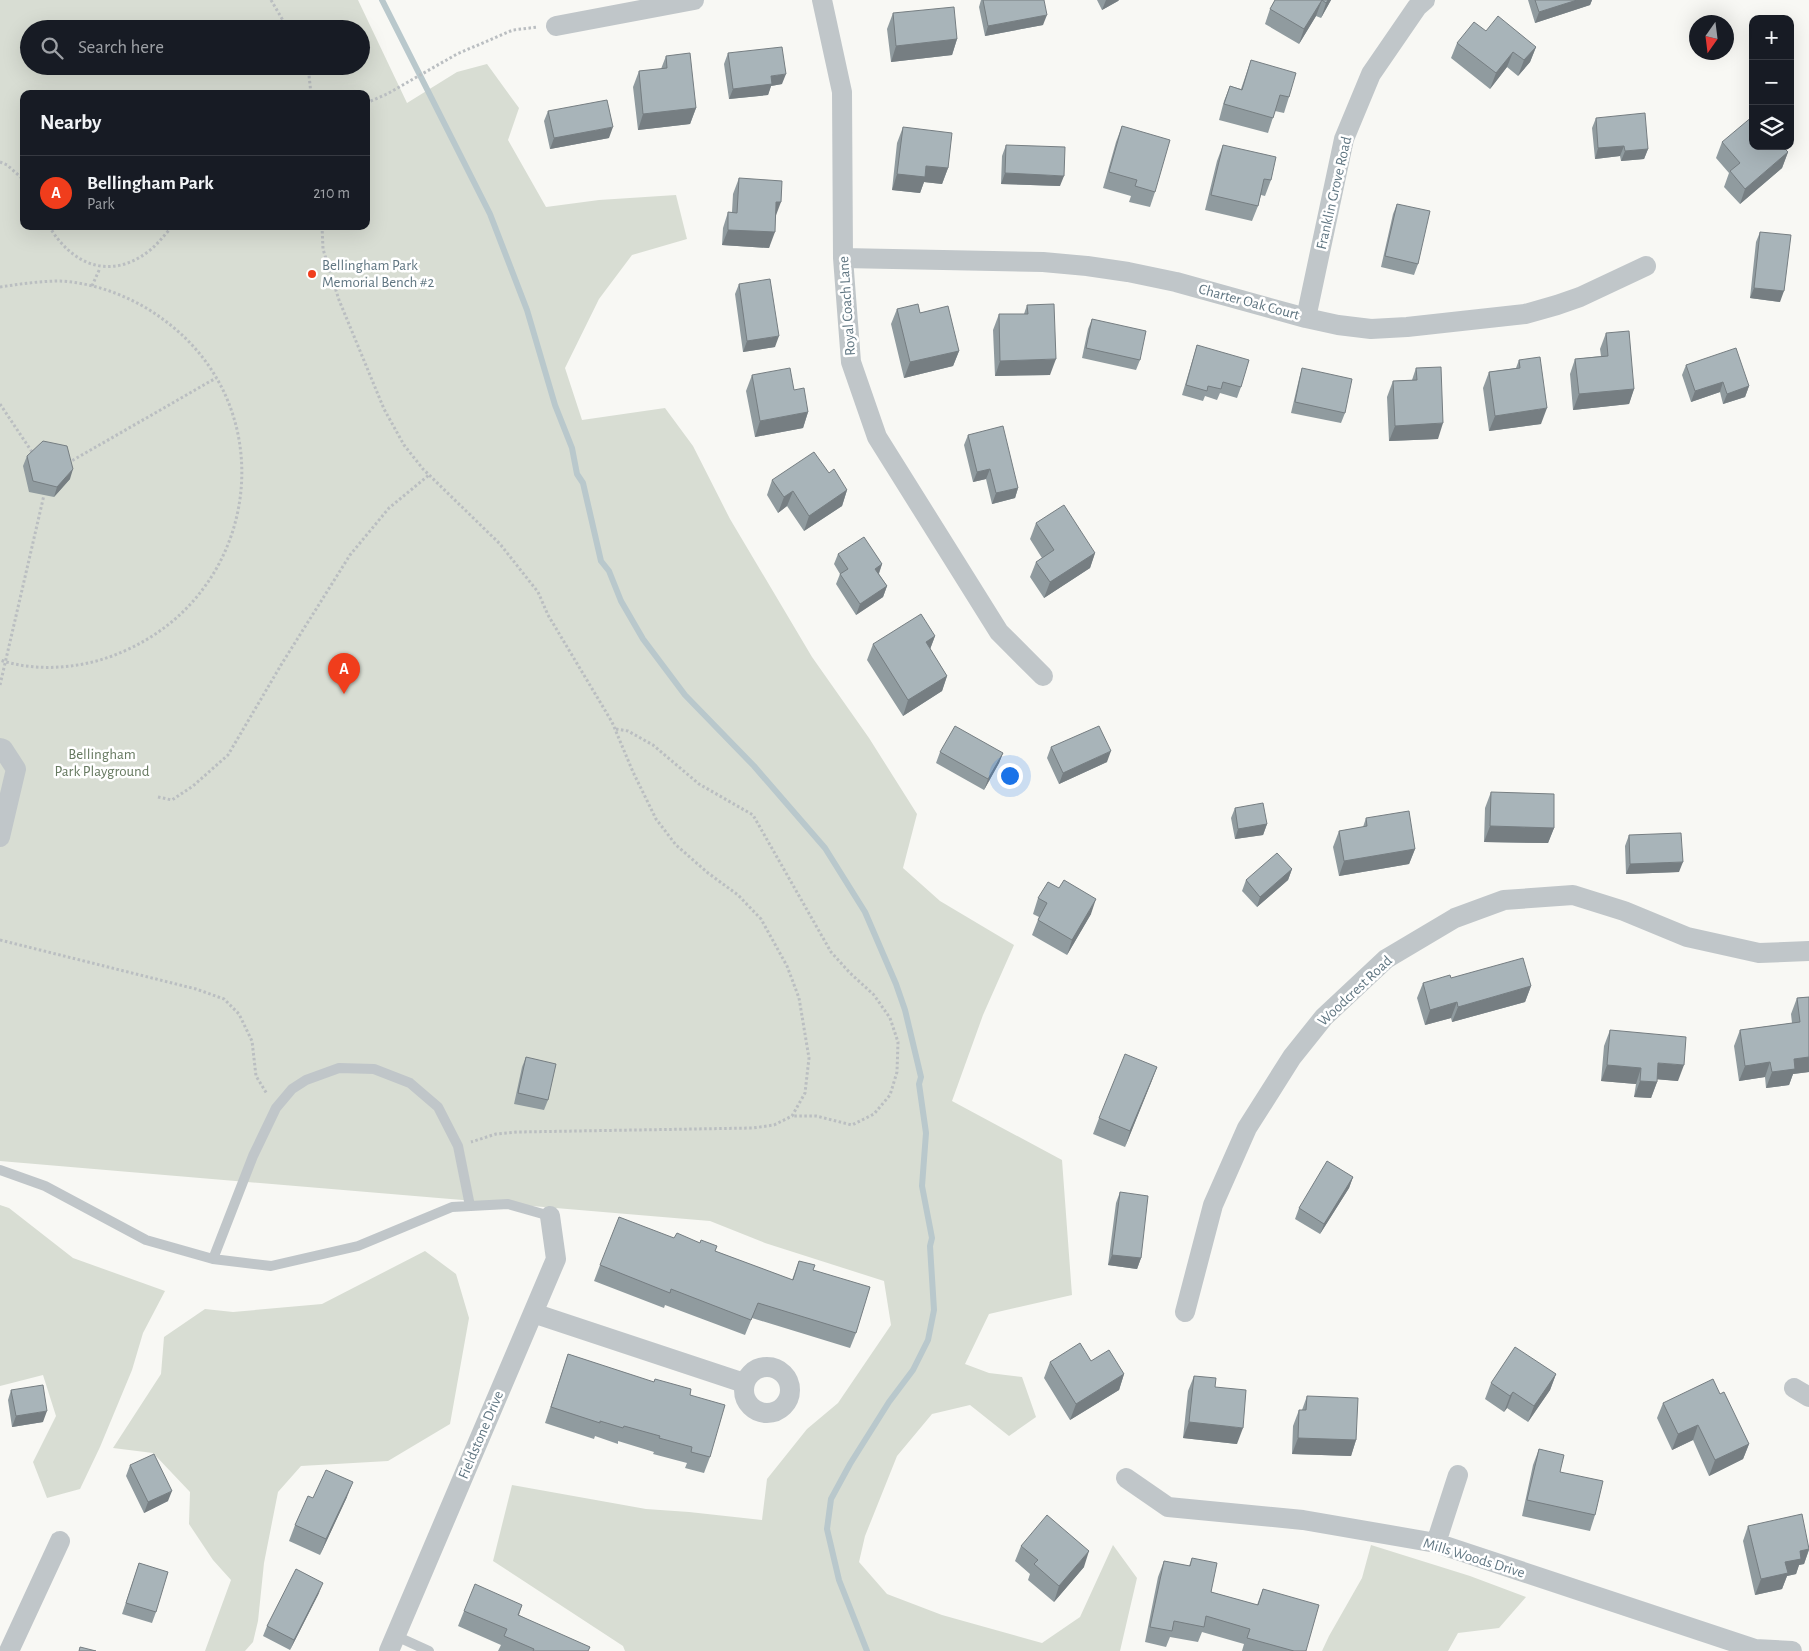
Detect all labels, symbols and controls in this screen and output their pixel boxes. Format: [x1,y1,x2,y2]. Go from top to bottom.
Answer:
north arrow [1689,15,1734,60]
map controls [1749,15,1794,150]
button: + [1749,15,1794,60]
search box [20,20,370,75]
icon: search [38,34,66,62]
text: Search here [78,38,164,57]
button: − [1749,60,1794,105]
button: layers [1749,105,1794,150]
text: Nearby [40,112,101,133]
street label: Franklin Grove Road [1314,135,1354,251]
text: Bellingham Park [87,174,214,193]
text: A [51,185,61,201]
text: 210 m [313,185,350,201]
text: Park [87,196,115,212]
street label: Royal Coach Lane [836,256,858,356]
place label: Bellingham Park Memorial Bench #2 [322,258,435,290]
marker: Bellingham Park Memorial Bench #2 [306,268,318,280]
street label: Charter Oak Court [1197,281,1301,323]
pin: A [328,653,360,694]
park label: Bellingham Park Playground [54,747,150,779]
your location [997,763,1023,789]
street label: Woodcrest Road [1315,953,1395,1029]
street label: Fieldstone Drive [456,1389,506,1481]
street label: Mills Woods Drive [1421,1535,1527,1581]

